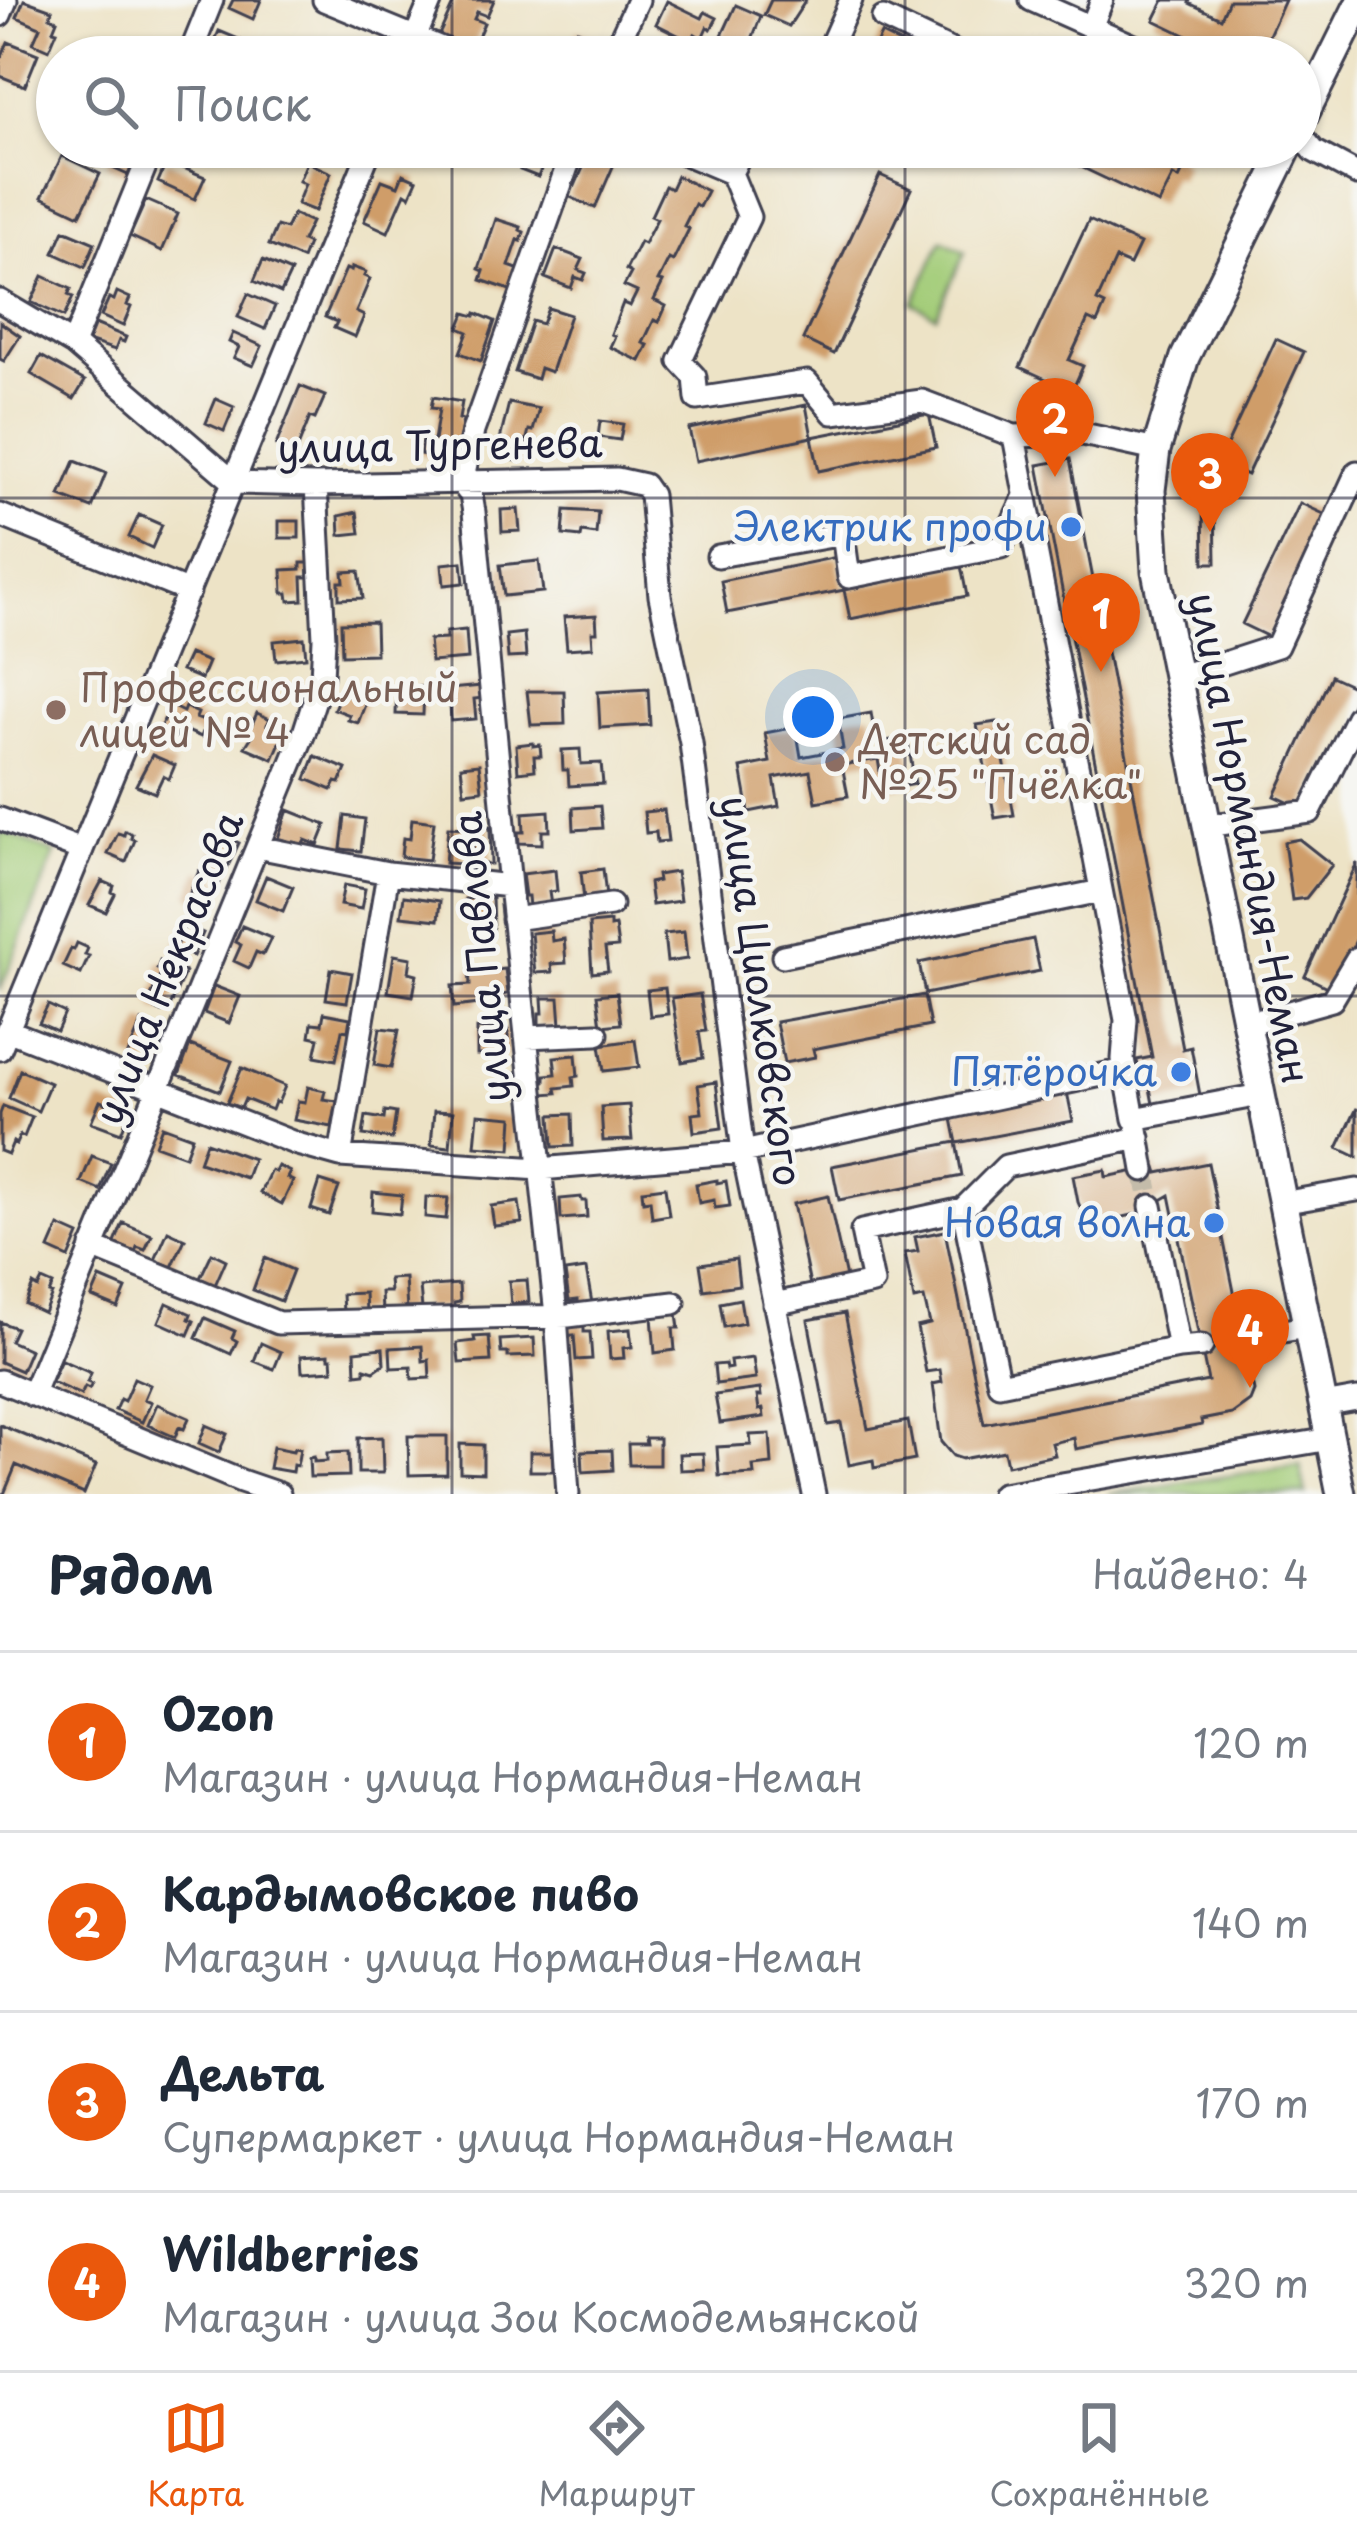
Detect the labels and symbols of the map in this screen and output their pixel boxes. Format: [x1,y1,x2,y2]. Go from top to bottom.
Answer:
pin: 2 [1016,378,1094,477]
street label: улица Тургенева [277,411,604,476]
pin: 3 [1171,433,1249,532]
place label: Электрик профи [733,495,1047,554]
marker: Электрик профи [1058,514,1084,540]
pin: 1 [1062,573,1140,672]
street label: улица Нормандия-Неман [1175,587,1328,1088]
place label: Профессиональный лицей № 4 [79,656,458,760]
your location [783,687,843,747]
marker: Профессиональный лицей № 4 [43,697,69,723]
place label: Детский сад №25 "Пчёлка" [857,708,1142,812]
marker: Детский сад №25 "Пчёлка" [822,749,848,775]
street label: улица Циолковского [707,792,820,1190]
street label: улица Некрасова [77,801,257,1133]
street label: улица Павлова [435,808,524,1105]
place label: Пятёрочка [951,1040,1157,1099]
marker: Пятёрочка [1168,1059,1194,1085]
place label: Новая волна [944,1191,1191,1250]
marker: Новая волна [1201,1210,1227,1236]
pin: 4 [1211,1289,1289,1388]

